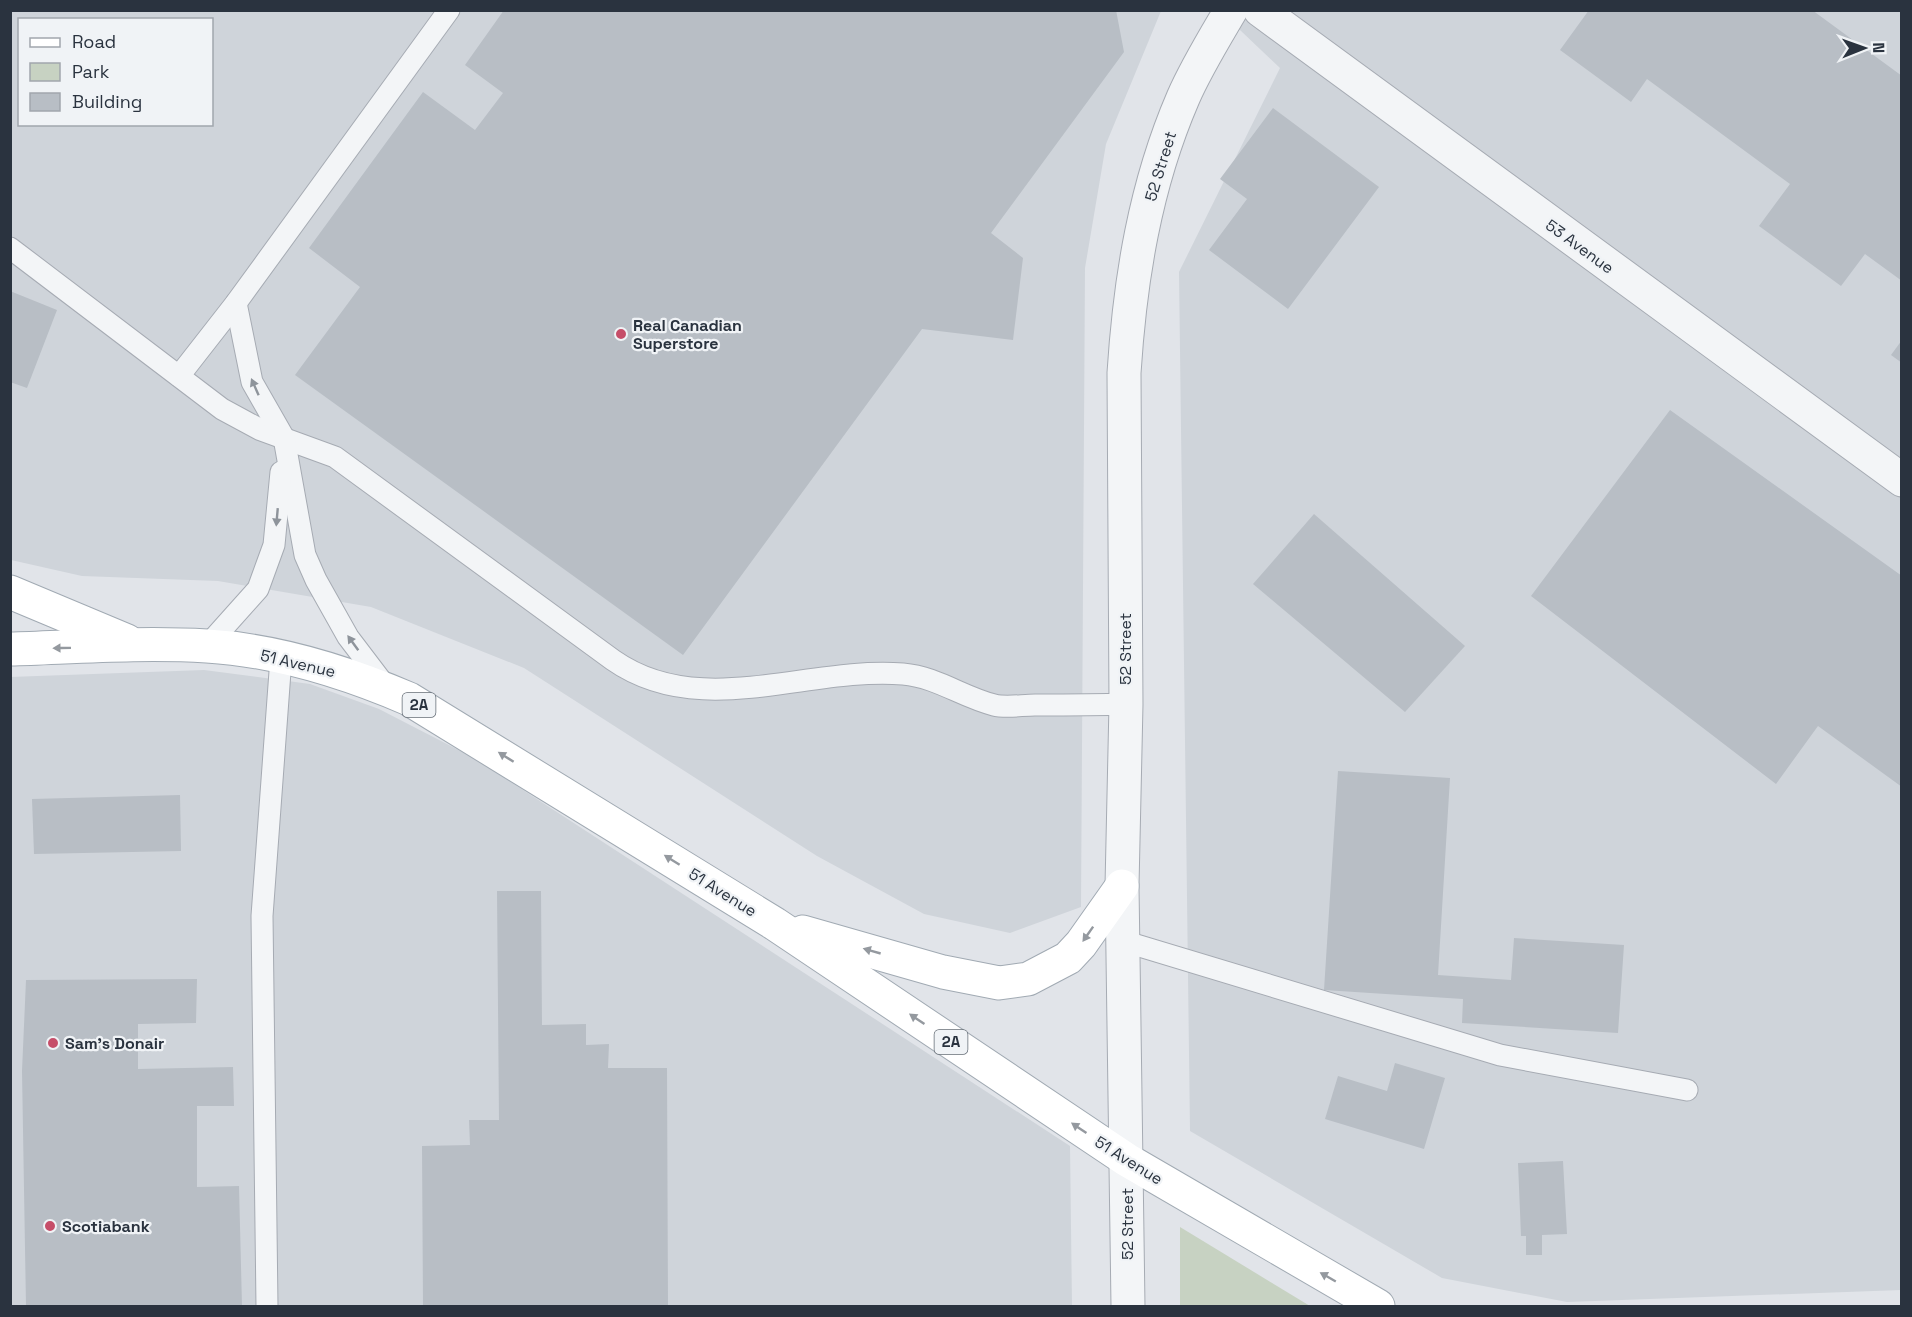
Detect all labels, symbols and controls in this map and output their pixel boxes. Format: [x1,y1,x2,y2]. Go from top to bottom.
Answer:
legend [18,18,213,126]
north arrow [1834,18,1894,78]
text: Road [72,30,116,53]
text: N [1868,42,1889,53]
text: Park [72,60,110,83]
text: Building [72,90,142,113]
street label: 52 Street [1140,129,1181,204]
street label: 53 Avenue [1541,214,1618,278]
place label: Real Canadian Superstore [633,315,742,354]
marker: Real Canadian Superstore [614,327,628,341]
one-way arrow [250,379,259,396]
one-way arrow [273,508,282,527]
street label: 52 Street [1115,613,1136,685]
one-way arrow [347,636,359,652]
one-way arrow [53,643,72,652]
street label: 51 Avenue [258,645,337,682]
road number: 2A [402,693,436,717]
one-way arrow [498,752,514,763]
one-way arrow [664,855,680,866]
street label: 51 Avenue [685,863,761,922]
one-way arrow [1082,926,1094,942]
one-way arrow [863,946,881,956]
one-way arrow [909,1013,925,1025]
road number: 2A [934,1030,968,1054]
place label: Sam's Donair [65,1033,164,1054]
marker: Sam's Donair [46,1036,60,1050]
one-way arrow [1071,1122,1087,1134]
street label: 51 Avenue [1091,1131,1167,1190]
street label: 52 Street [1117,1188,1138,1260]
place label: Scotiabank [62,1216,150,1237]
marker: Scotiabank [43,1219,57,1233]
one-way arrow [1319,1272,1336,1282]

